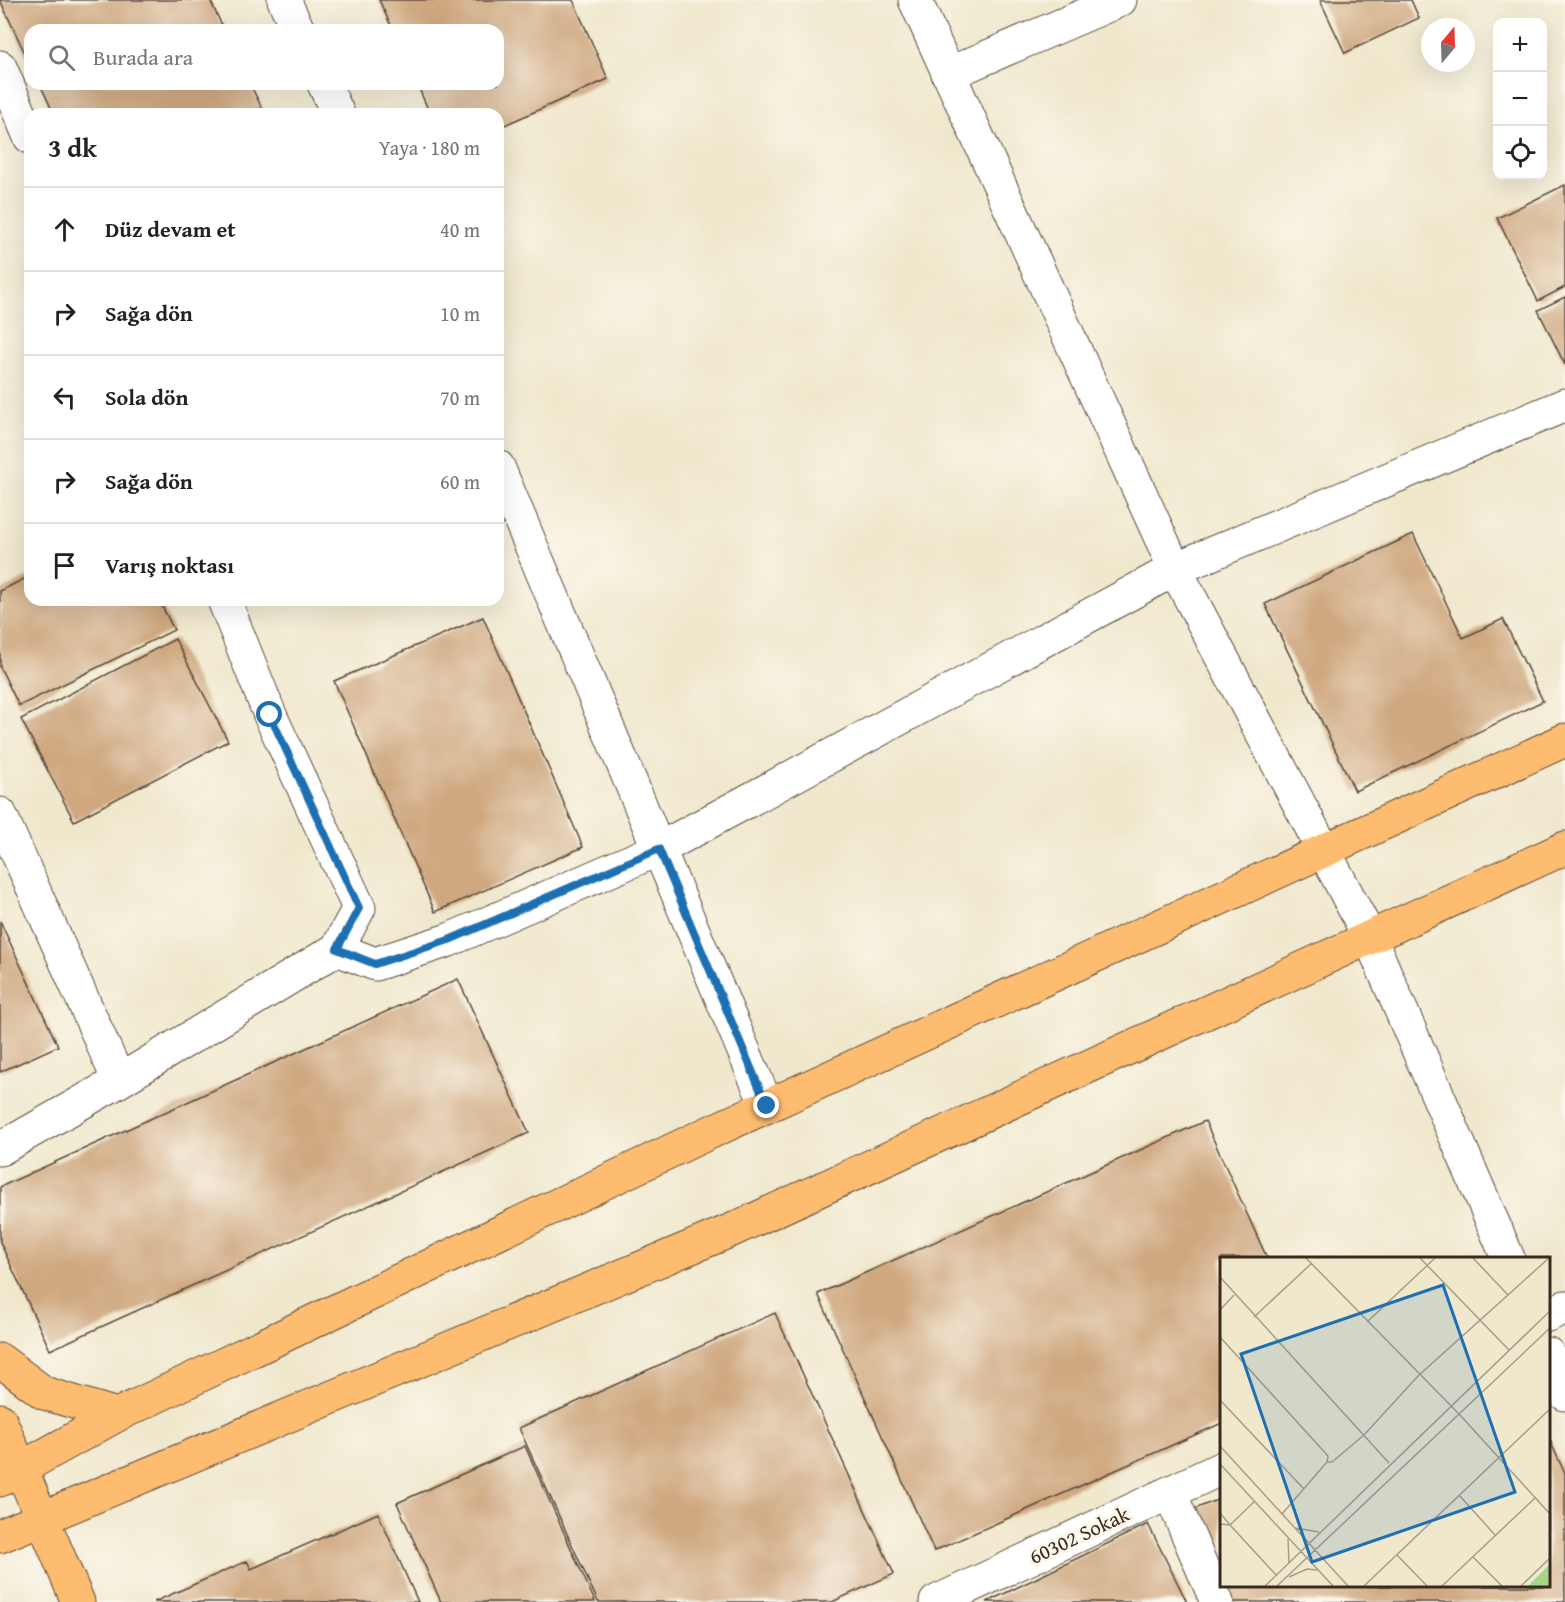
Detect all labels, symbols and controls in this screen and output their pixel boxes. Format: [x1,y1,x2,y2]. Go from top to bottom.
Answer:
north arrow [1421,18,1475,72]
map controls [1493,18,1547,180]
button: + [1493,18,1547,72]
search box [24,24,504,90]
icon: search [45,41,78,74]
text: Burada ara [93,41,193,73]
button: − [1493,72,1547,126]
button: locate [1493,126,1547,180]
text: 3 dk [48,128,97,167]
text: Yaya · 180 m [379,133,480,162]
icon: ahead [48,213,81,246]
text: Düz devam et [105,213,236,245]
text: 40 m [440,215,480,244]
icon: right [48,297,81,330]
text: Sağa dön [105,297,193,329]
text: 10 m [440,299,480,328]
icon: left [48,381,81,414]
text: Sola dön [105,381,189,413]
text: 70 m [440,383,480,412]
icon: right [48,465,81,498]
text: Sağa dön [105,465,193,497]
text: 60 m [440,467,480,496]
icon: arrive [48,549,81,582]
text: Varış noktası [105,549,234,581]
route start [256,701,282,727]
route end [753,1092,779,1118]
inset map [1220,1257,1550,1587]
street label: 60302 Sokak [1024,1498,1135,1572]

